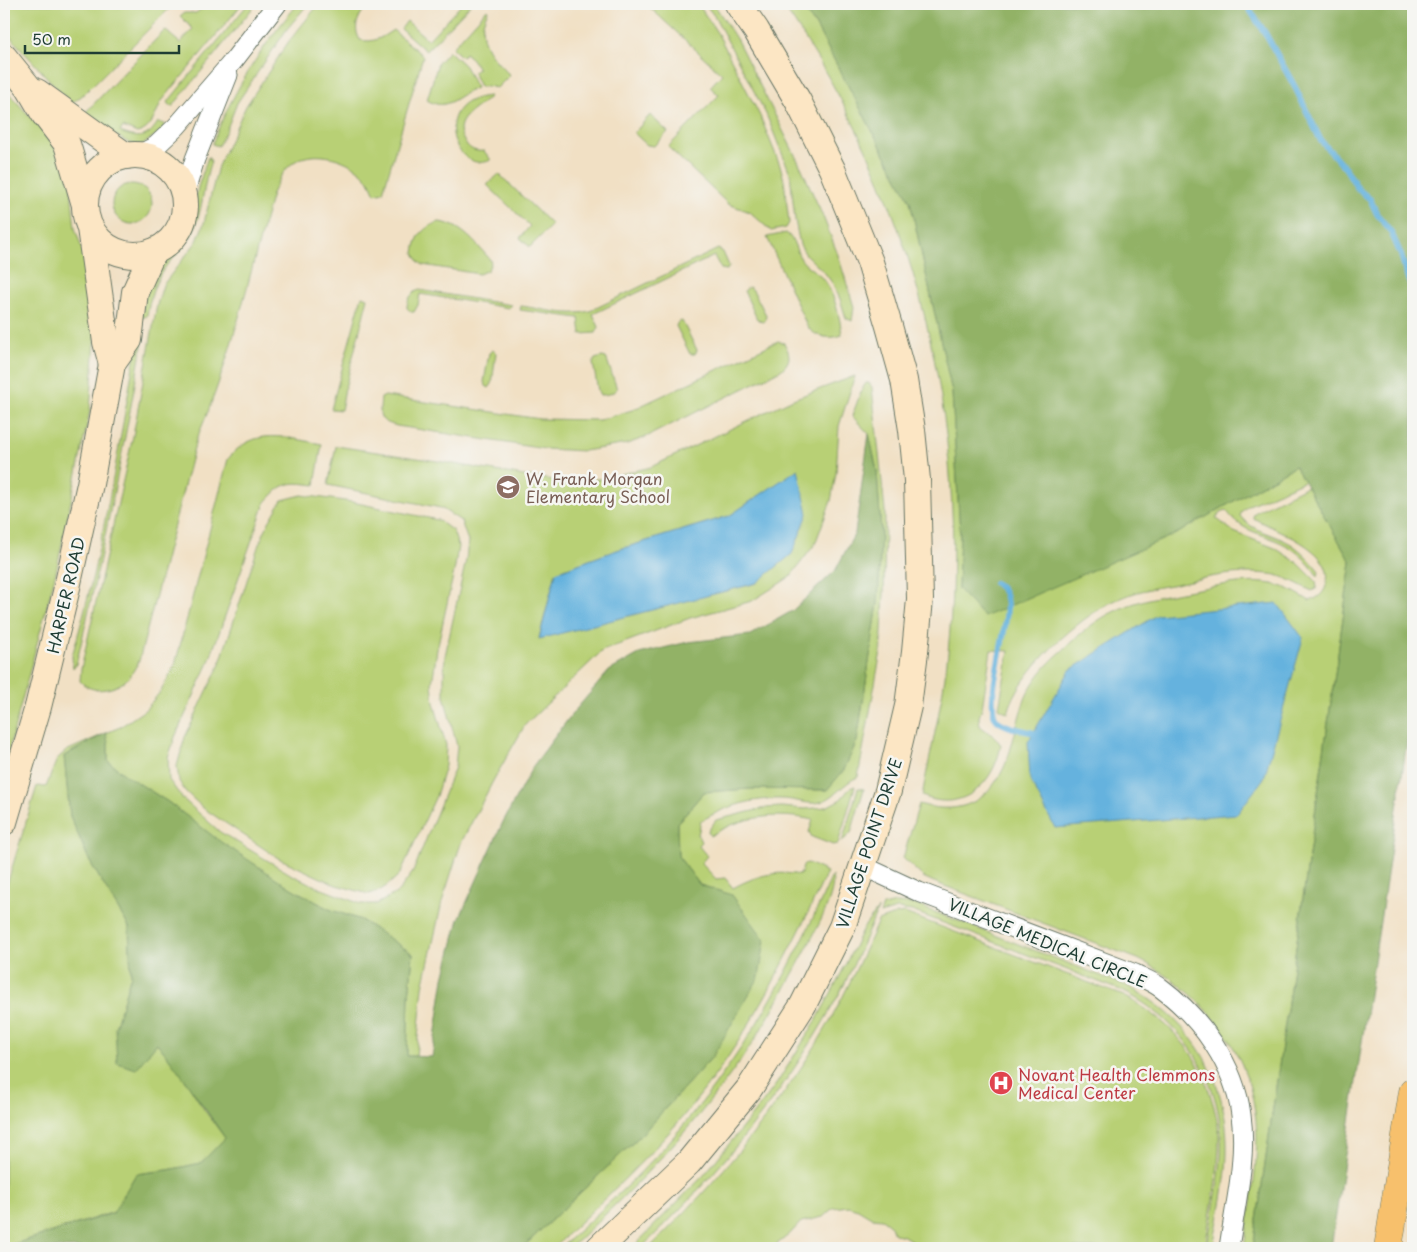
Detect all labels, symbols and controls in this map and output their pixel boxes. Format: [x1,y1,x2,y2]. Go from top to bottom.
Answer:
scale bar [25,22,179,54]
text: 50 m [32,27,71,50]
place label: W. Frank Morgan Elementary School [526,466,670,508]
school or university icon: W. Frank Morgan Elementary School [495,474,521,500]
street label: HARPER ROAD [40,534,90,656]
street label: VILLAGE POINT DRIVE [829,755,907,931]
street label: VILLAGE MEDICAL CIRCLE [945,891,1151,993]
place label: Novant Health Clemmons Medical Center [1018,1062,1215,1104]
hospital icon: Novant Health Clemmons Medical Center [988,1070,1014,1096]

